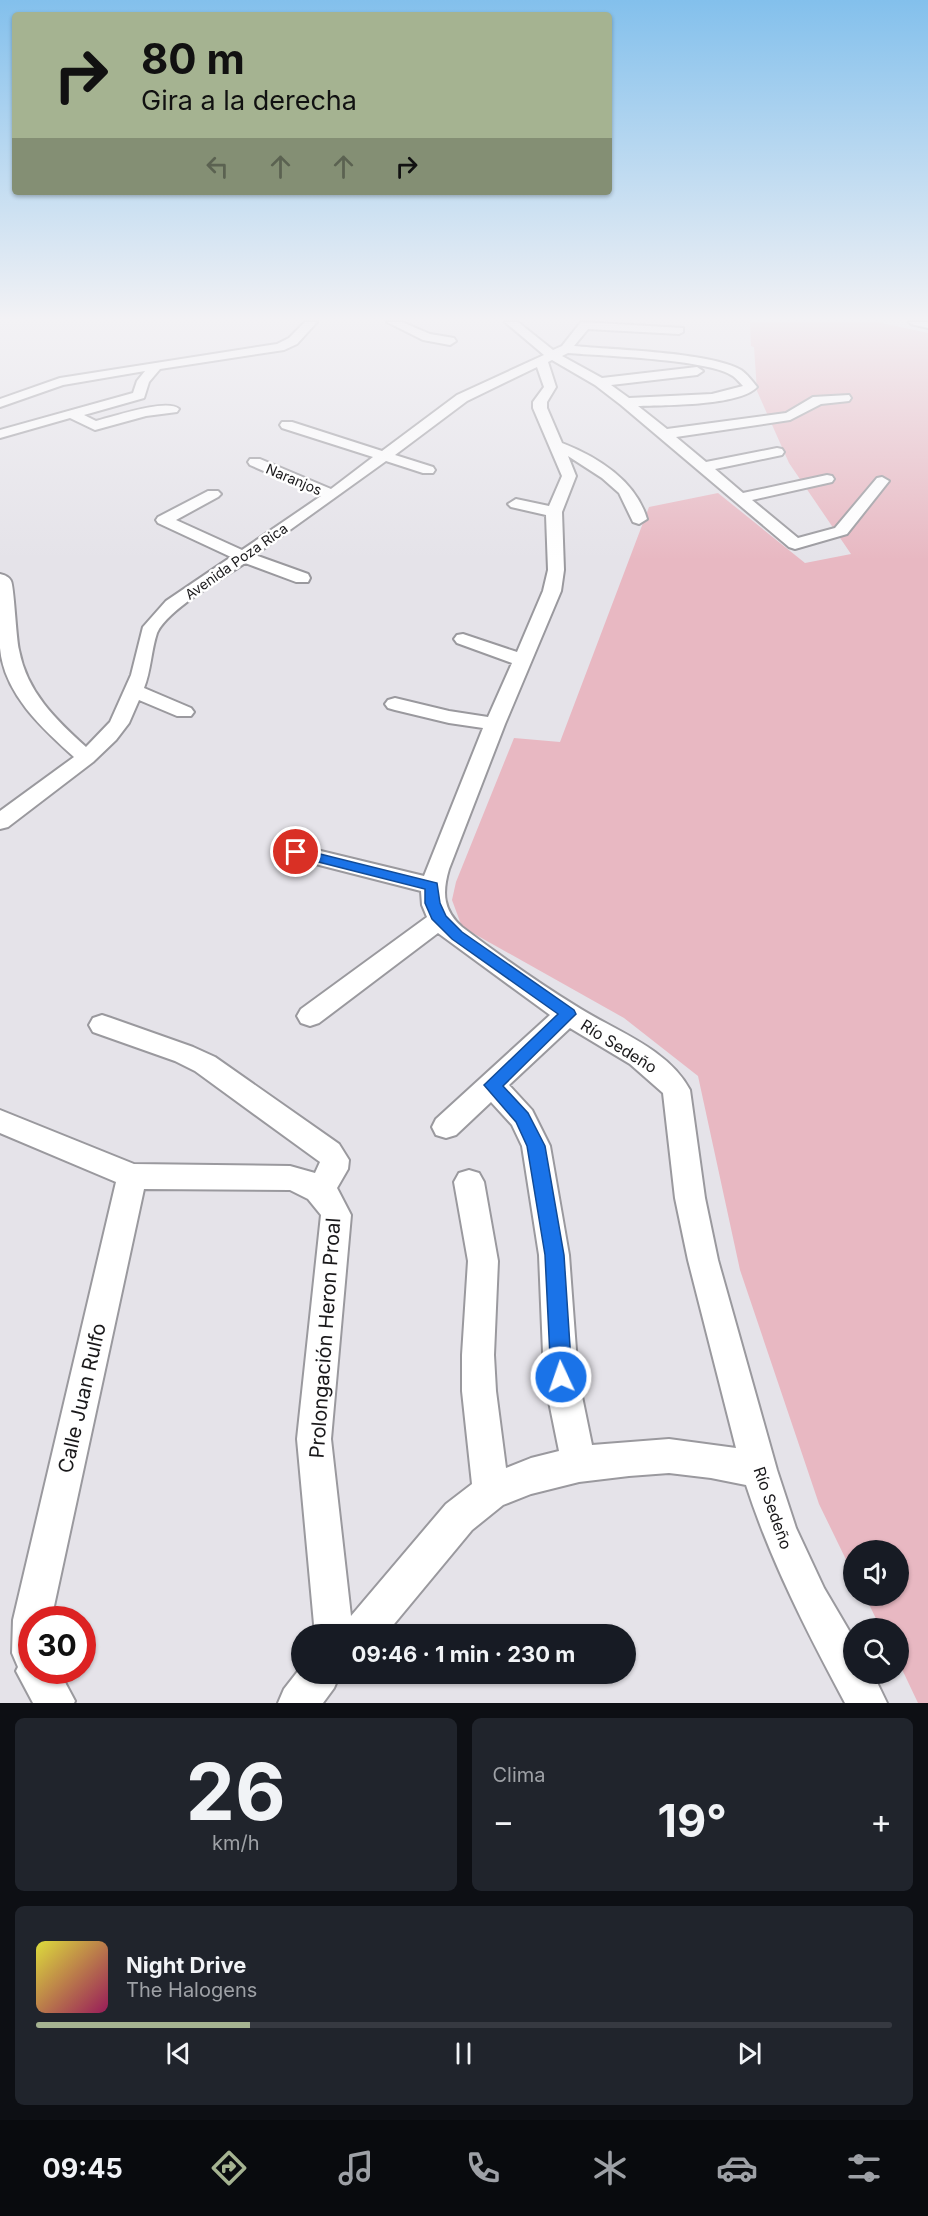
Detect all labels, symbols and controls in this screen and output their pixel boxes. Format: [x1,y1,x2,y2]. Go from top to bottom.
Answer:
text: 80 m [141,33,245,84]
icon: right [42,36,120,114]
text: Gira a la derecha [141,84,357,117]
icon: left [201,150,234,183]
icon: ahead [264,150,297,183]
icon: ahead [327,150,360,183]
icon: right [390,150,423,183]
street label: Naranjos [264,460,324,498]
street label: Avenida Poza Rica [181,519,291,603]
pin [270,826,321,877]
icon: arrive [279,835,312,868]
street label: Río Sedeño [577,1015,661,1077]
street label: Prolongación Heron Proal [305,1217,345,1459]
street label: Calle Juan Rulfo [53,1321,111,1475]
position arrow [529,1345,593,1409]
street label: Río Sedeño [750,1464,796,1552]
map controls [843,1540,909,1684]
button: sound [843,1540,909,1606]
speed limit sign: 30 [18,1606,96,1684]
button: search [843,1618,909,1684]
text: 09:46 · 1 min · 230 m [352,1641,575,1667]
text: 26 [186,1744,286,1839]
text: Clima [493,1763,546,1787]
text: 19° [658,1793,727,1848]
text: − [493,1801,514,1841]
text: + [870,1801,892,1841]
text: km/h [212,1831,260,1855]
text: Night Drive [126,1952,246,1978]
text: The Halogens [126,1978,257,2002]
icon: previous [162,2037,195,2070]
icon: pause [447,2037,480,2070]
icon: next [733,2037,766,2070]
icon: directions [208,2147,250,2189]
icon: music [335,2147,377,2189]
icon: phone [462,2147,504,2189]
icon: climate [589,2147,631,2189]
icon: car [716,2147,758,2189]
icon: filters [843,2147,885,2189]
text: 09:45 [43,2152,123,2185]

